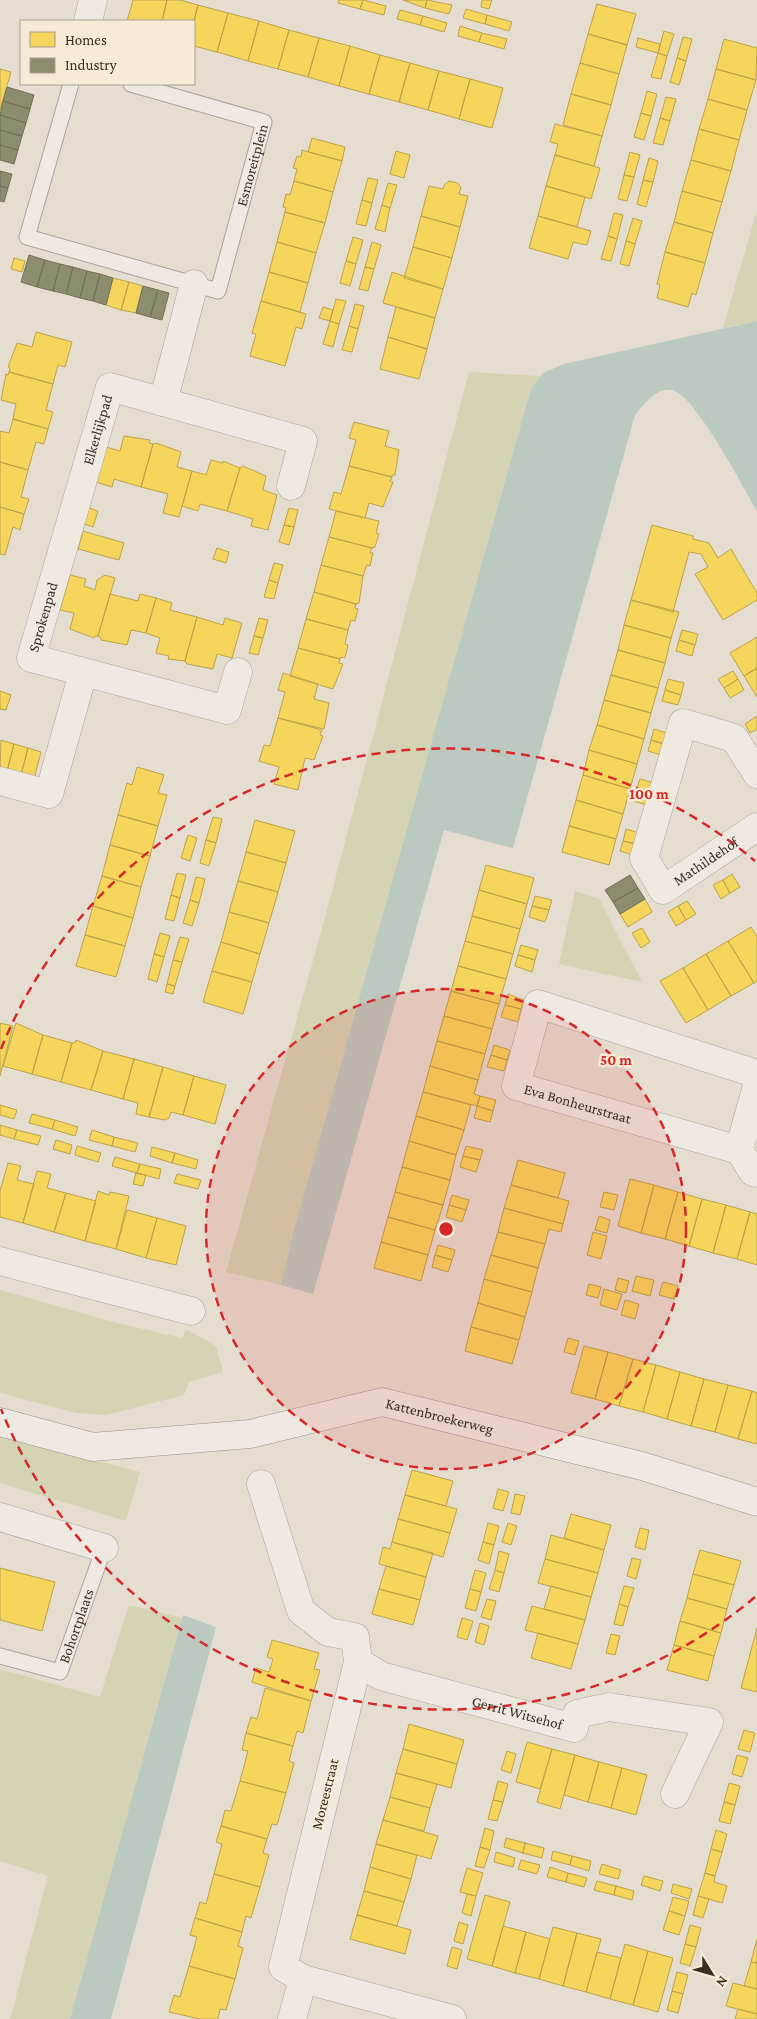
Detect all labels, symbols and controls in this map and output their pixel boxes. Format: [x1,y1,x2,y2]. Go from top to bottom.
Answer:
legend [20,20,195,85]
text: Homes [65,32,107,48]
text: Industry [65,57,117,74]
street label: Esmoreitplein [233,122,271,208]
street label: Elkerlijkpad [80,393,115,467]
street label: Sprokenpad [25,580,61,654]
text: 100 m [629,786,669,802]
street label: Mathildehof [670,833,742,889]
text: 50 m [600,1052,632,1068]
street label: Eva Bonheurstraat [522,1081,634,1127]
centre of rings [437,1220,455,1238]
street label: Kattenbroekerweg [384,1395,495,1438]
street label: Bohortplaats [56,1586,97,1665]
street label: Gerrit Witsehof [470,1693,566,1733]
street label: Moreestraat [308,1756,342,1831]
north arrow [687,1949,737,1999]
text: N [713,1973,732,1991]

